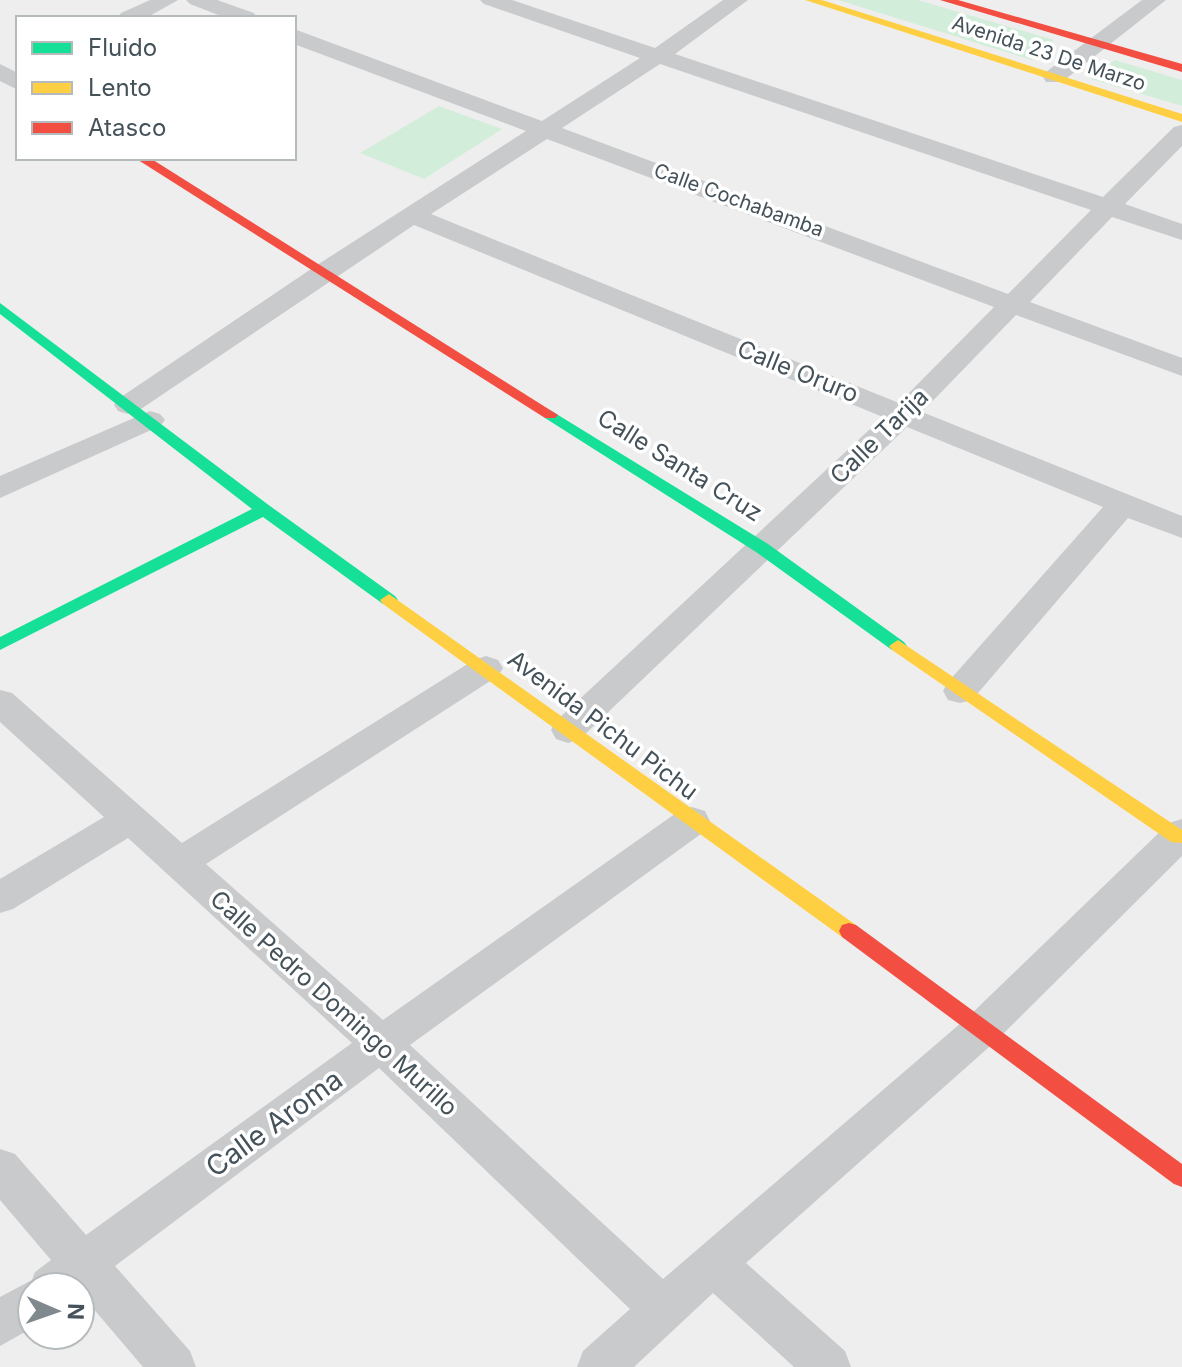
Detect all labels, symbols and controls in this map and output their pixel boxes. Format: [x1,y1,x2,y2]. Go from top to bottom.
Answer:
street label: Avenida 23 De Marzo [949,10,1149,96]
legend [16,16,296,160]
text: Fluido [88,33,157,62]
text: Lento [88,73,152,102]
text: Atasco [88,113,166,142]
street label: Calle Cochabamba [651,158,827,242]
street label: Calle Oruro [733,334,863,408]
street label: Calle Tarija [824,382,934,490]
street label: Calle Santa Cruz [592,403,768,527]
street label: Avenida Pichu Pichu [502,644,704,806]
street label: Calle Pedro Domingo Murillo [204,884,464,1122]
street label: Calle Aroma [199,1062,349,1184]
north arrow [16,1271,96,1351]
text: N [63,1303,89,1321]

